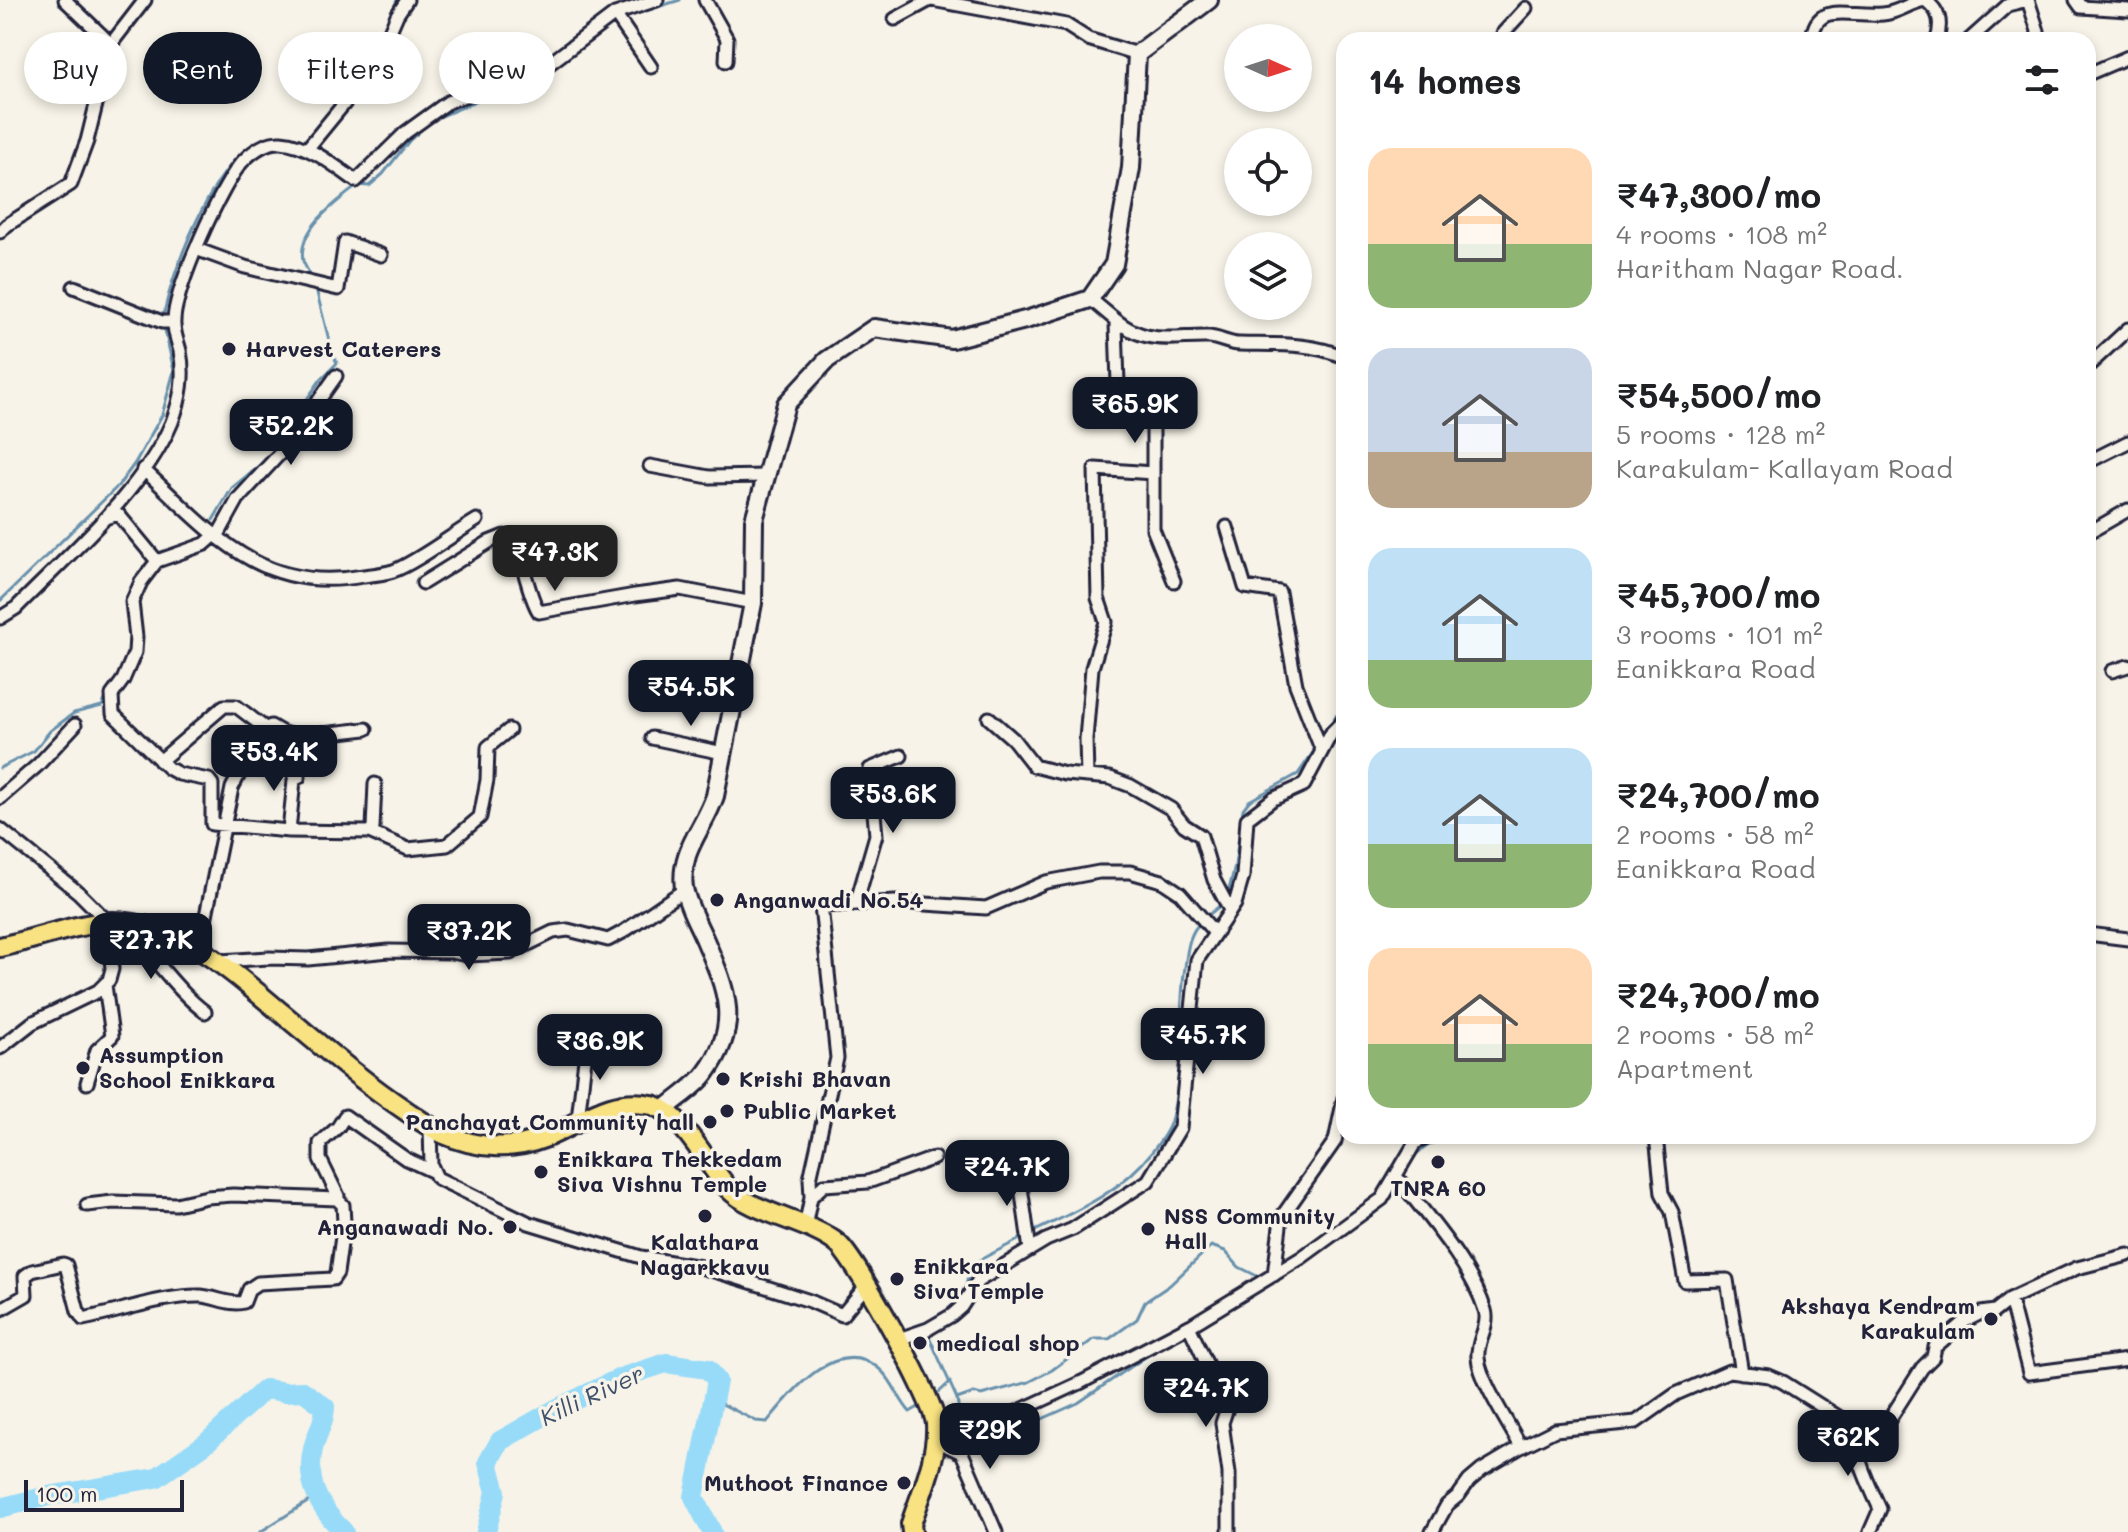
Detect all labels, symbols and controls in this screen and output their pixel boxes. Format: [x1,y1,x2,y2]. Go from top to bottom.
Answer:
north arrow [1224,24,1312,112]
map controls [1224,24,1312,320]
chip: Buy [24,32,127,104]
chip: Rent [143,32,262,104]
chip: Filters [278,32,423,104]
chip: New [439,32,555,104]
text: 14 homes [1368,58,1522,103]
icon: filters [2020,58,2064,102]
button: locate [1224,128,1312,216]
text: ₹47,300/mo [1616,172,1821,217]
icon: home [1432,180,1528,276]
text: 4 rooms · 108 m² [1616,217,1827,251]
button: layers [1224,232,1312,320]
text: Haritham Nagar Road. [1616,251,1904,285]
place label: Harvest Caterers [245,334,441,363]
marker: Harvest Caterers [220,340,238,358]
text: ₹54,500/mo [1616,372,1821,417]
pin: ₹65.9K [1070,377,1200,445]
icon: home [1432,380,1528,476]
text: ₹65.9K [1091,386,1179,420]
pin: ₹52.2K [226,399,356,467]
text: ₹52.2K [248,408,334,442]
text: 5 rooms · 128 m² [1616,417,1825,451]
text: Karakulam- Kallayam Road [1616,451,1953,485]
pin: ₹47.3K [490,525,620,593]
text: ₹47.3K [511,534,599,568]
text: ₹45,700/mo [1616,572,1821,617]
icon: home [1432,580,1528,676]
text: 3 rooms · 101 m² [1616,617,1823,651]
text: Eanikkara Road [1616,651,1816,685]
pin: ₹54.5K [626,660,756,728]
text: ₹54.5K [646,669,736,703]
pin: ₹53.4K [209,725,339,793]
text: ₹53.4K [229,734,319,768]
pin: ₹53.6K [828,767,958,835]
text: ₹24,700/mo [1616,772,1820,817]
text: ₹53.6K [849,776,937,810]
icon: home [1432,780,1528,876]
text: 2 rooms · 58 m² [1616,817,1814,851]
text: Eanikkara Road [1616,851,1816,885]
place label: Anganwadi No.54 [733,885,924,914]
marker: Anganwadi No.54 [708,891,726,909]
pin: ₹37.2K [404,904,534,972]
pin: ₹27.7K [86,913,216,981]
text: ₹37.2K [426,913,512,947]
text: ₹27.7K [108,922,194,956]
text: ₹24,700/mo [1616,972,1820,1017]
icon: home [1432,980,1528,1076]
pin: ₹45.7K [1138,1008,1268,1076]
pin: ₹36.9K [535,1014,665,1082]
text: ₹45.7K [1159,1017,1247,1051]
text: 2 rooms · 58 m² [1616,1017,1814,1051]
text: ₹36.9K [555,1023,645,1057]
place label: Assumption School Enikkara [99,1040,276,1094]
text: Apartment [1616,1051,1753,1085]
marker: Assumption School Enikkara [74,1059,92,1077]
place label: Krishi Bhavan [739,1064,891,1093]
marker: Krishi Bhavan [714,1070,732,1088]
place label: Public Market [743,1096,897,1125]
marker: Public Market [718,1102,736,1120]
place label: Panchayat Community hall [405,1107,694,1136]
marker: Panchayat Community hall [701,1113,719,1131]
pin: ₹24.7K [942,1140,1072,1208]
place label: Enikkara Thekkedam Siva Vishnu Temple [557,1144,782,1198]
text: ₹24.7K [963,1149,1051,1183]
marker: TNRA 60 [1429,1153,1447,1171]
marker: Enikkara Thekkedam Siva Vishnu Temple [532,1163,550,1181]
place label: TNRA 60 [1390,1173,1486,1202]
place label: NSS Community Hall [1164,1201,1335,1255]
marker: Kalathara Nagarkkavu [696,1207,714,1225]
place label: Anganawadi No. [317,1212,494,1241]
marker: Anganawadi No. [501,1218,519,1236]
marker: NSS Community Hall [1139,1220,1157,1238]
place label: Kalathara Nagarkkavu [640,1227,770,1281]
place label: Enikkara Siva Temple [913,1251,1044,1305]
marker: Enikkara Siva Temple [888,1270,906,1288]
place label: Akshaya Kendram Karakulam [1780,1291,1975,1345]
marker: Akshaya Kendram Karakulam [1982,1310,2000,1328]
place label: medical shop [936,1328,1080,1357]
marker: medical shop [911,1334,929,1352]
water label: Killi River [534,1357,648,1432]
pin: ₹24.7K [1141,1361,1271,1429]
text: ₹24.7K [1162,1370,1250,1404]
pin: ₹29K [943,1403,1037,1471]
pin: ₹62K [1801,1410,1895,1478]
text: ₹29K [958,1412,1022,1446]
text: ₹62K [1816,1419,1880,1453]
place label: Muthoot Finance [704,1468,888,1497]
marker: Muthoot Finance [895,1474,913,1492]
scale bar [24,1476,184,1512]
text: 100 m [36,1479,98,1508]

